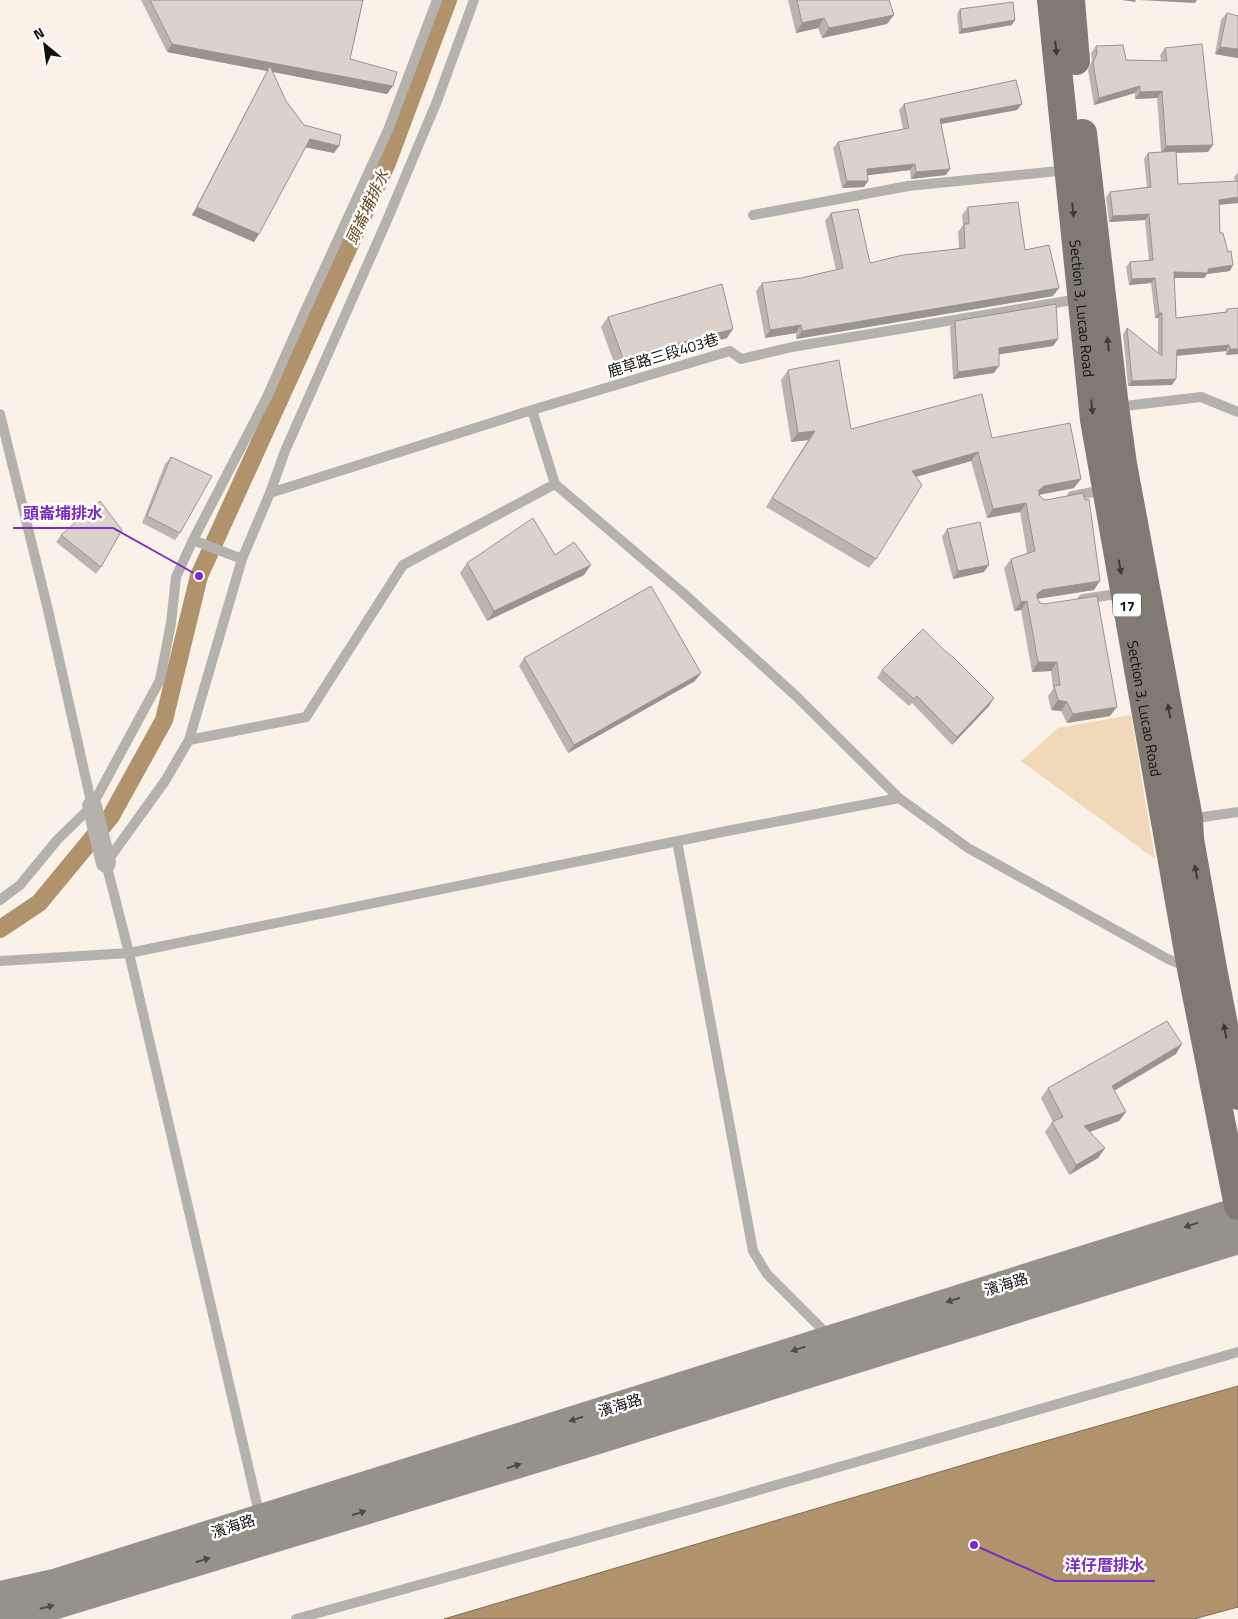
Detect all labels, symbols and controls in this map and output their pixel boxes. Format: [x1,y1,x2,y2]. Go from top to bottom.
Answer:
north arrow [20,20,70,70]
text: N [29,22,48,45]
one-way arrow [1052,41,1060,57]
water label: 頭崙埔排水 [339,165,395,248]
one-way arrow [1069,202,1077,218]
street label: Section 3, Lucao Road [1064,239,1101,378]
street label: 鹿草路三段403巷 [605,327,721,383]
one-way arrow [1104,336,1112,352]
one-way arrow [1089,399,1097,415]
callout: 頭崙埔排水 [13,497,113,528]
text: 頭崙埔排水 [23,501,103,525]
one-way arrow [1116,559,1124,575]
road number: 17 [1113,594,1141,616]
street label: Section 3, Lucao Road [1122,638,1168,778]
one-way arrow [1165,703,1173,719]
one-way arrow [1192,863,1200,879]
one-way arrow [1221,1024,1229,1039]
one-way arrow [1184,1222,1199,1230]
street label: 濱海路 [981,1266,1031,1302]
one-way arrow [945,1297,960,1305]
one-way arrow [790,1345,805,1353]
street label: 濱海路 [595,1387,645,1423]
one-way arrow [568,1415,583,1423]
one-way arrow [507,1461,522,1469]
street label: 濱海路 [208,1508,258,1544]
one-way arrow [351,1508,366,1516]
callout: 洋仔厝排水 [1055,1550,1155,1581]
text: 洋仔厝排水 [1065,1553,1145,1577]
one-way arrow [196,1556,211,1564]
one-way arrow [40,1603,55,1611]

